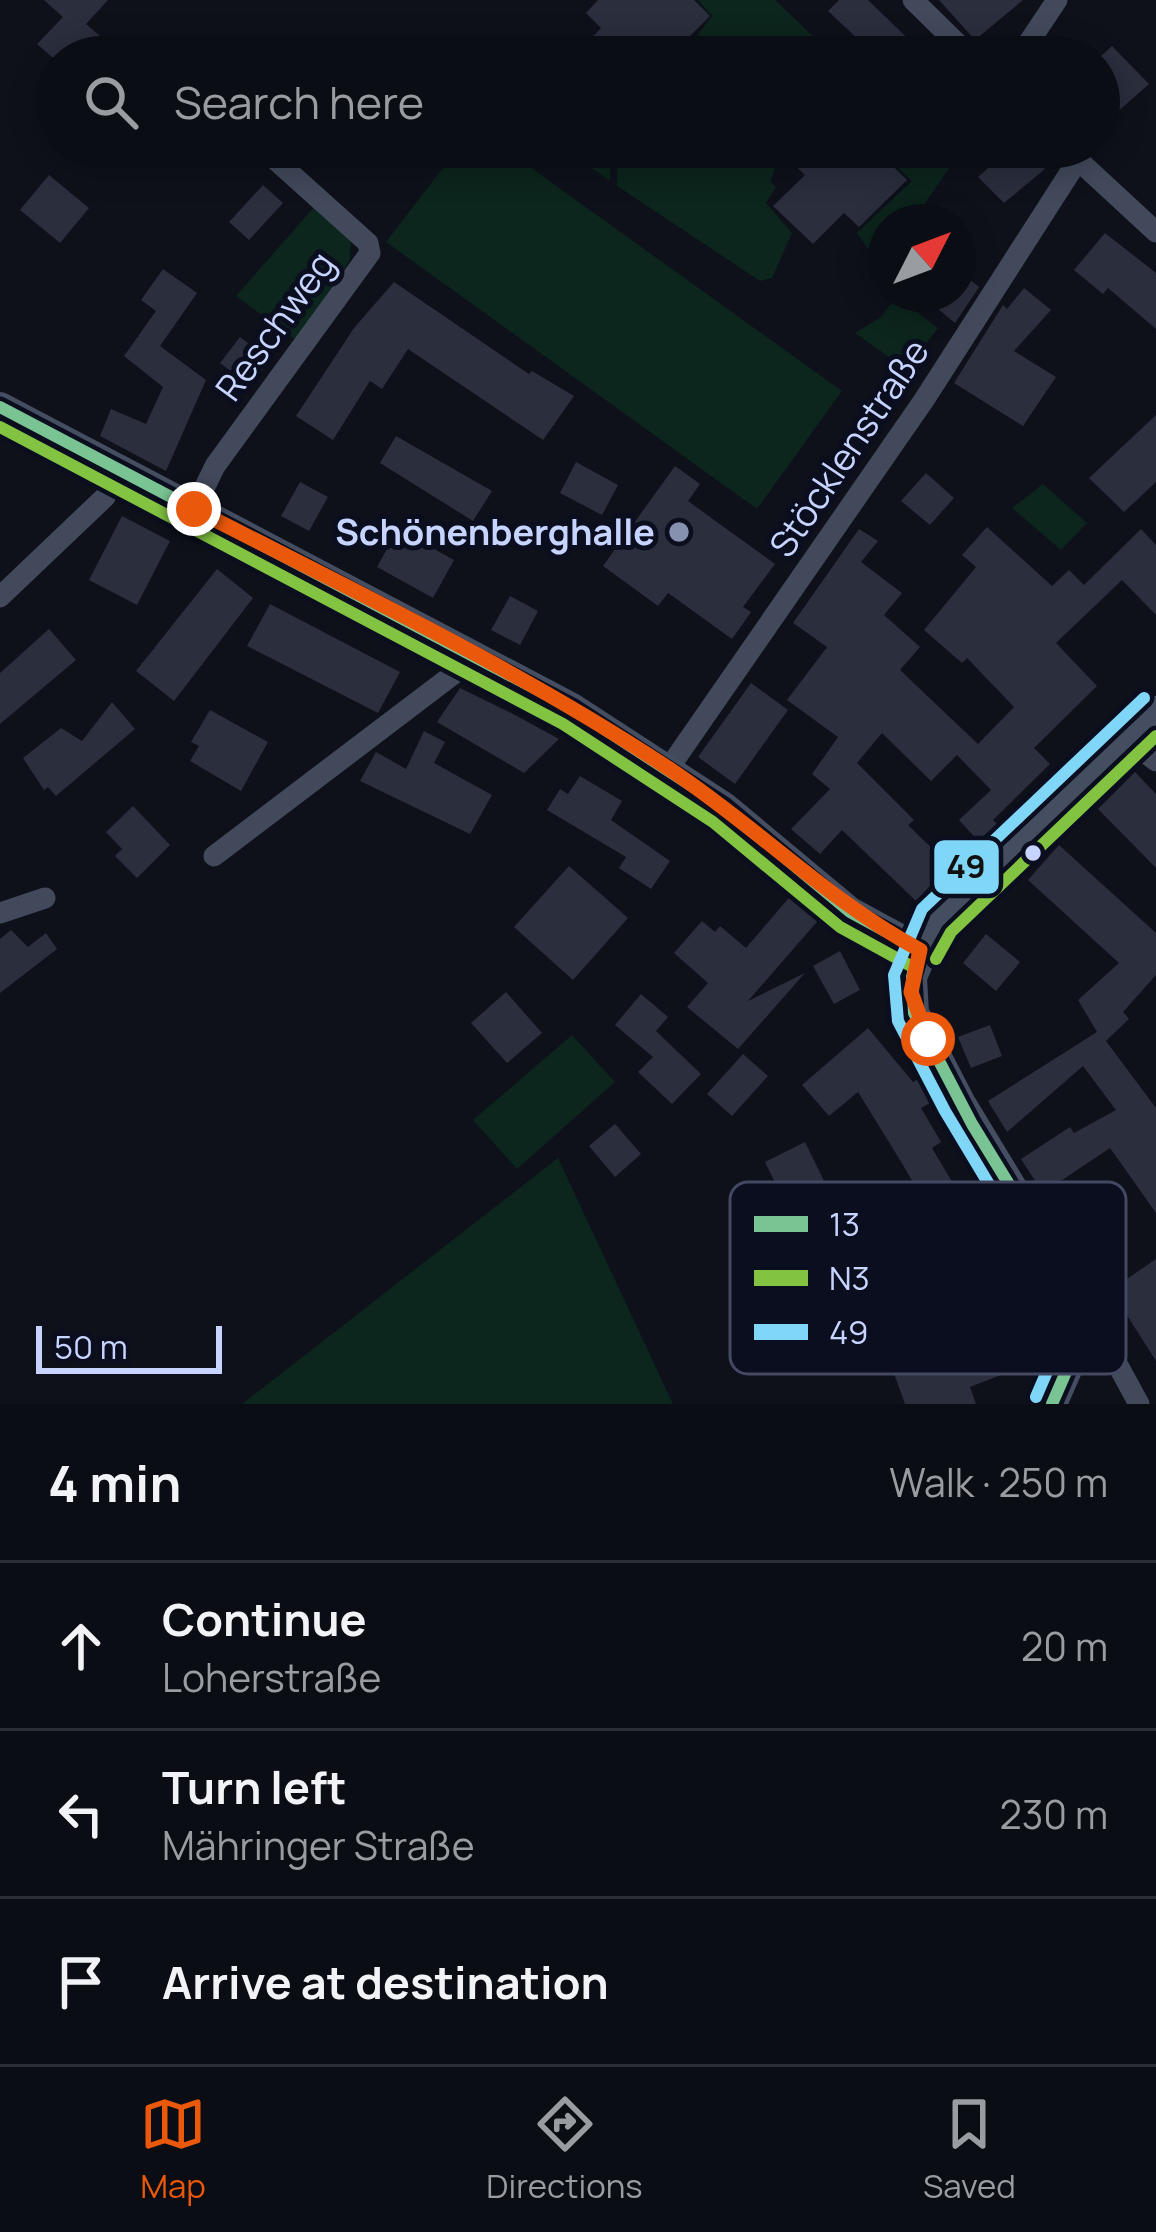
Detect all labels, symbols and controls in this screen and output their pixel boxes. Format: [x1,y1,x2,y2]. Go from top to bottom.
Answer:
search box [36,36,1120,168]
icon: search [78,69,144,135]
text: Search here [174,71,424,133]
north arrow [868,204,976,312]
street label: Reschweg [204,241,345,410]
street label: Stöcklenstraße [757,329,940,566]
route end [167,482,221,536]
place label: Schönenberghalle [335,507,655,556]
marker: Schönenberghalle [666,519,692,545]
line badge: 49 [932,838,1001,896]
unlabelled marker [1022,842,1044,864]
text: 49 [946,843,986,888]
route start [901,1012,955,1066]
legend [730,1182,1126,1374]
text: 13 [829,1201,860,1246]
text: N3 [829,1255,870,1300]
text: 49 [829,1309,869,1354]
scale bar [36,1320,222,1373]
text: 50 m [54,1324,128,1369]
text: 4 min [48,1448,181,1517]
text: Walk · 250 m [889,1455,1108,1509]
text: Continue [162,1588,367,1650]
icon: ahead [48,1613,114,1679]
text: 20 m [1021,1619,1108,1673]
text: Loherstraße [162,1650,381,1704]
text: Turn left [162,1756,347,1818]
icon: left [48,1781,114,1847]
text: 230 m [1000,1787,1108,1841]
text: Mähringer Straße [162,1818,474,1872]
icon: arrive [48,1949,114,2015]
text: Arrive at destination [162,1951,609,2013]
tab: Map [140,2091,206,2208]
tab: Directions [486,2091,643,2208]
tab: Saved [923,2091,1016,2208]

